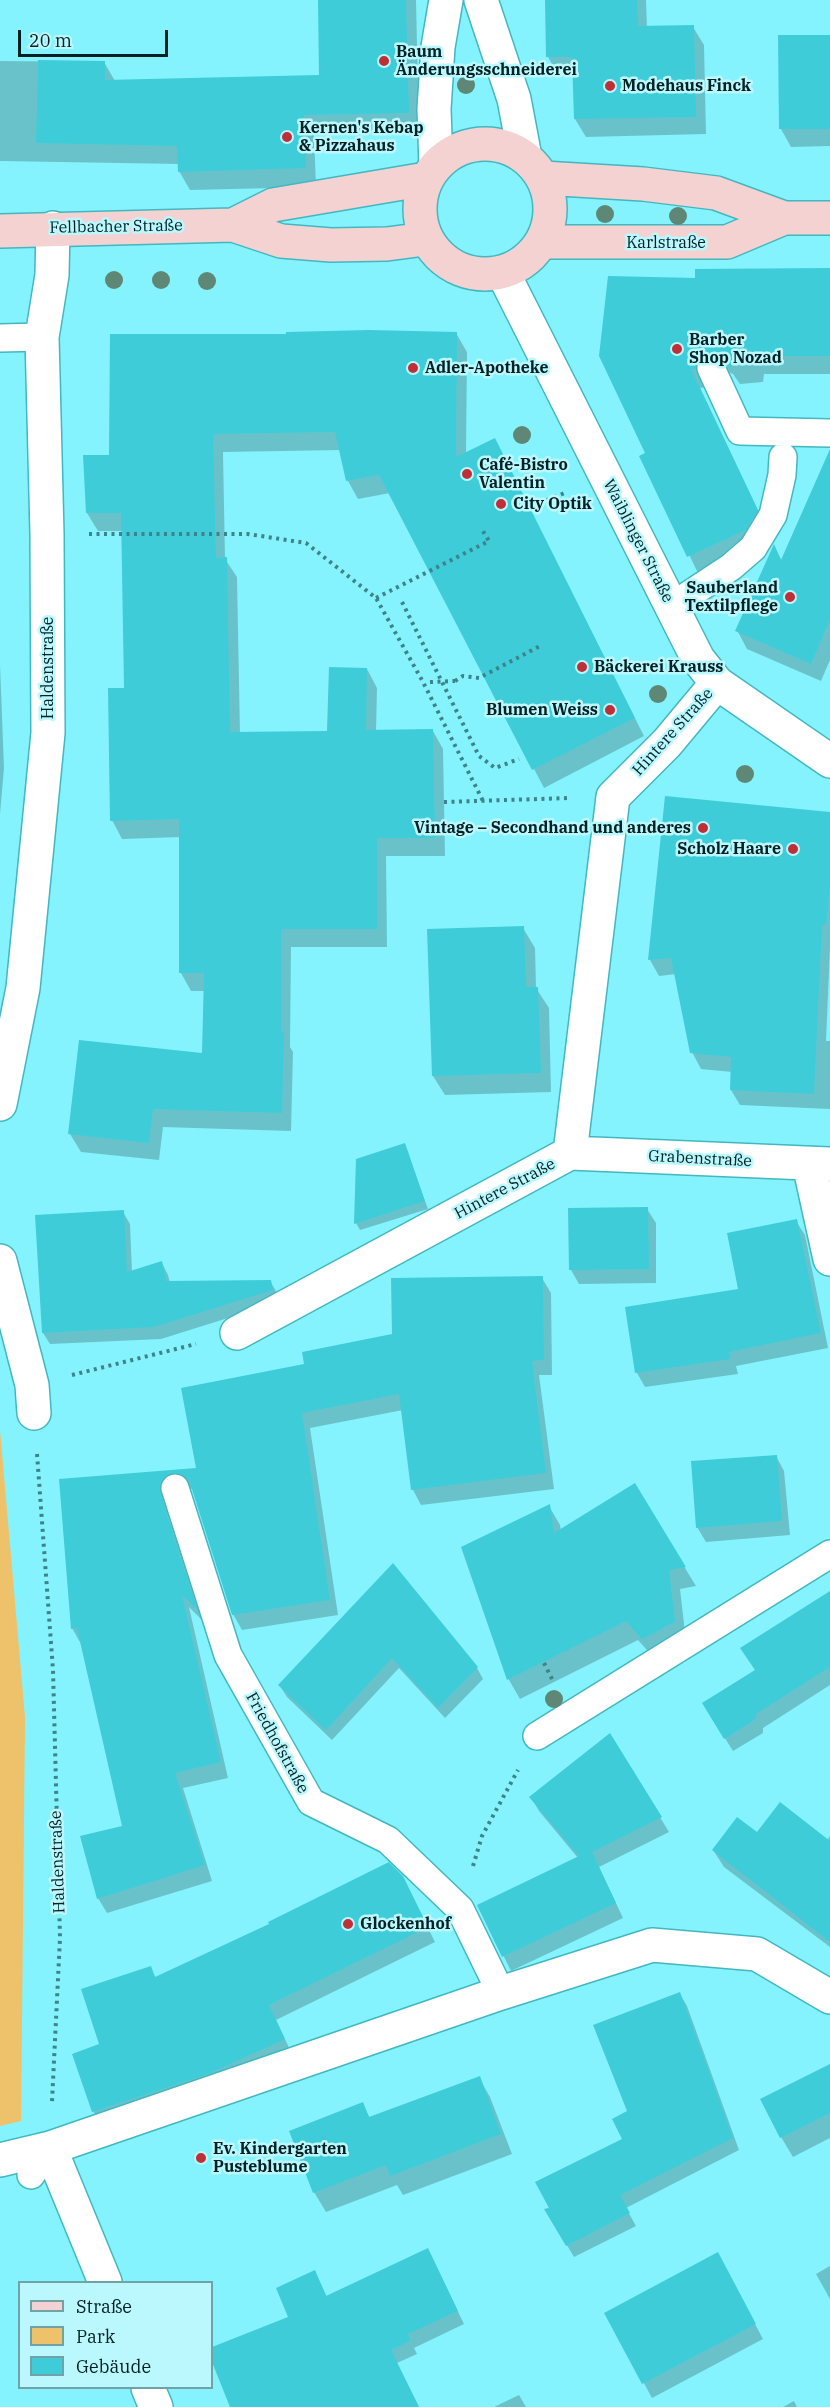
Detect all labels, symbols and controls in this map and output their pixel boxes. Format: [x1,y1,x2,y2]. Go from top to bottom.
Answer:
scale bar [21,18,171,56]
text: 20 m [29,29,72,52]
place label: Baum Änderungsschneiderei [396,42,577,80]
marker: Baum Änderungsschneiderei [377,54,391,68]
place label: Modehaus Finck [622,76,751,96]
marker: Modehaus Finck [603,79,617,93]
place label: Kernen's Kebap & Pizzahaus [299,118,424,156]
marker: Kernen's Kebap & Pizzahaus [280,130,294,144]
street label: Fellbacher Straße [49,216,183,238]
street label: Karlstraße [626,233,706,253]
place label: Barber Shop Nozad [689,330,782,368]
marker: Barber Shop Nozad [670,342,684,356]
place label: Adler-Apotheke [425,358,549,378]
marker: Adler-Apotheke [406,361,420,375]
place label: Café-Bistro Valentin [479,455,568,493]
marker: Café-Bistro Valentin [460,467,474,481]
street label: Waiblinger Straße [599,476,677,606]
place label: City Optik [513,494,592,514]
marker: City Optik [494,497,508,511]
place label: Sauberland Textilpflege [685,578,778,616]
marker: Sauberland Textilpflege [783,590,797,604]
street label: Haldenstraße [38,617,58,719]
place label: Bäckerei Krauss [594,657,723,677]
marker: Bäckerei Krauss [575,660,589,674]
street label: Hintere Straße [629,684,717,780]
place label: Blumen Weiss [486,700,598,720]
marker: Blumen Weiss [603,703,617,717]
place label: Vintage – Secondhand und anderes [414,818,691,838]
marker: Vintage – Secondhand und anderes [696,821,710,835]
place label: Scholz Haare [677,839,781,859]
marker: Scholz Haare [786,842,800,856]
street label: Grabenstraße [648,1147,752,1171]
street label: Hintere Straße [451,1154,559,1224]
street label: Friedhofstraße [241,1689,313,1797]
street label: Haldenstraße [47,1810,69,1914]
place label: Glockenhof [360,1914,451,1934]
marker: Glockenhof [341,1917,355,1931]
place label: Ev. Kindergarten Pusteblume [213,2139,347,2177]
marker: Ev. Kindergarten Pusteblume [194,2151,208,2165]
legend [18,2281,213,2389]
text: Straße [76,2295,132,2318]
text: Park [76,2325,115,2348]
text: Gebäude [76,2355,151,2378]

